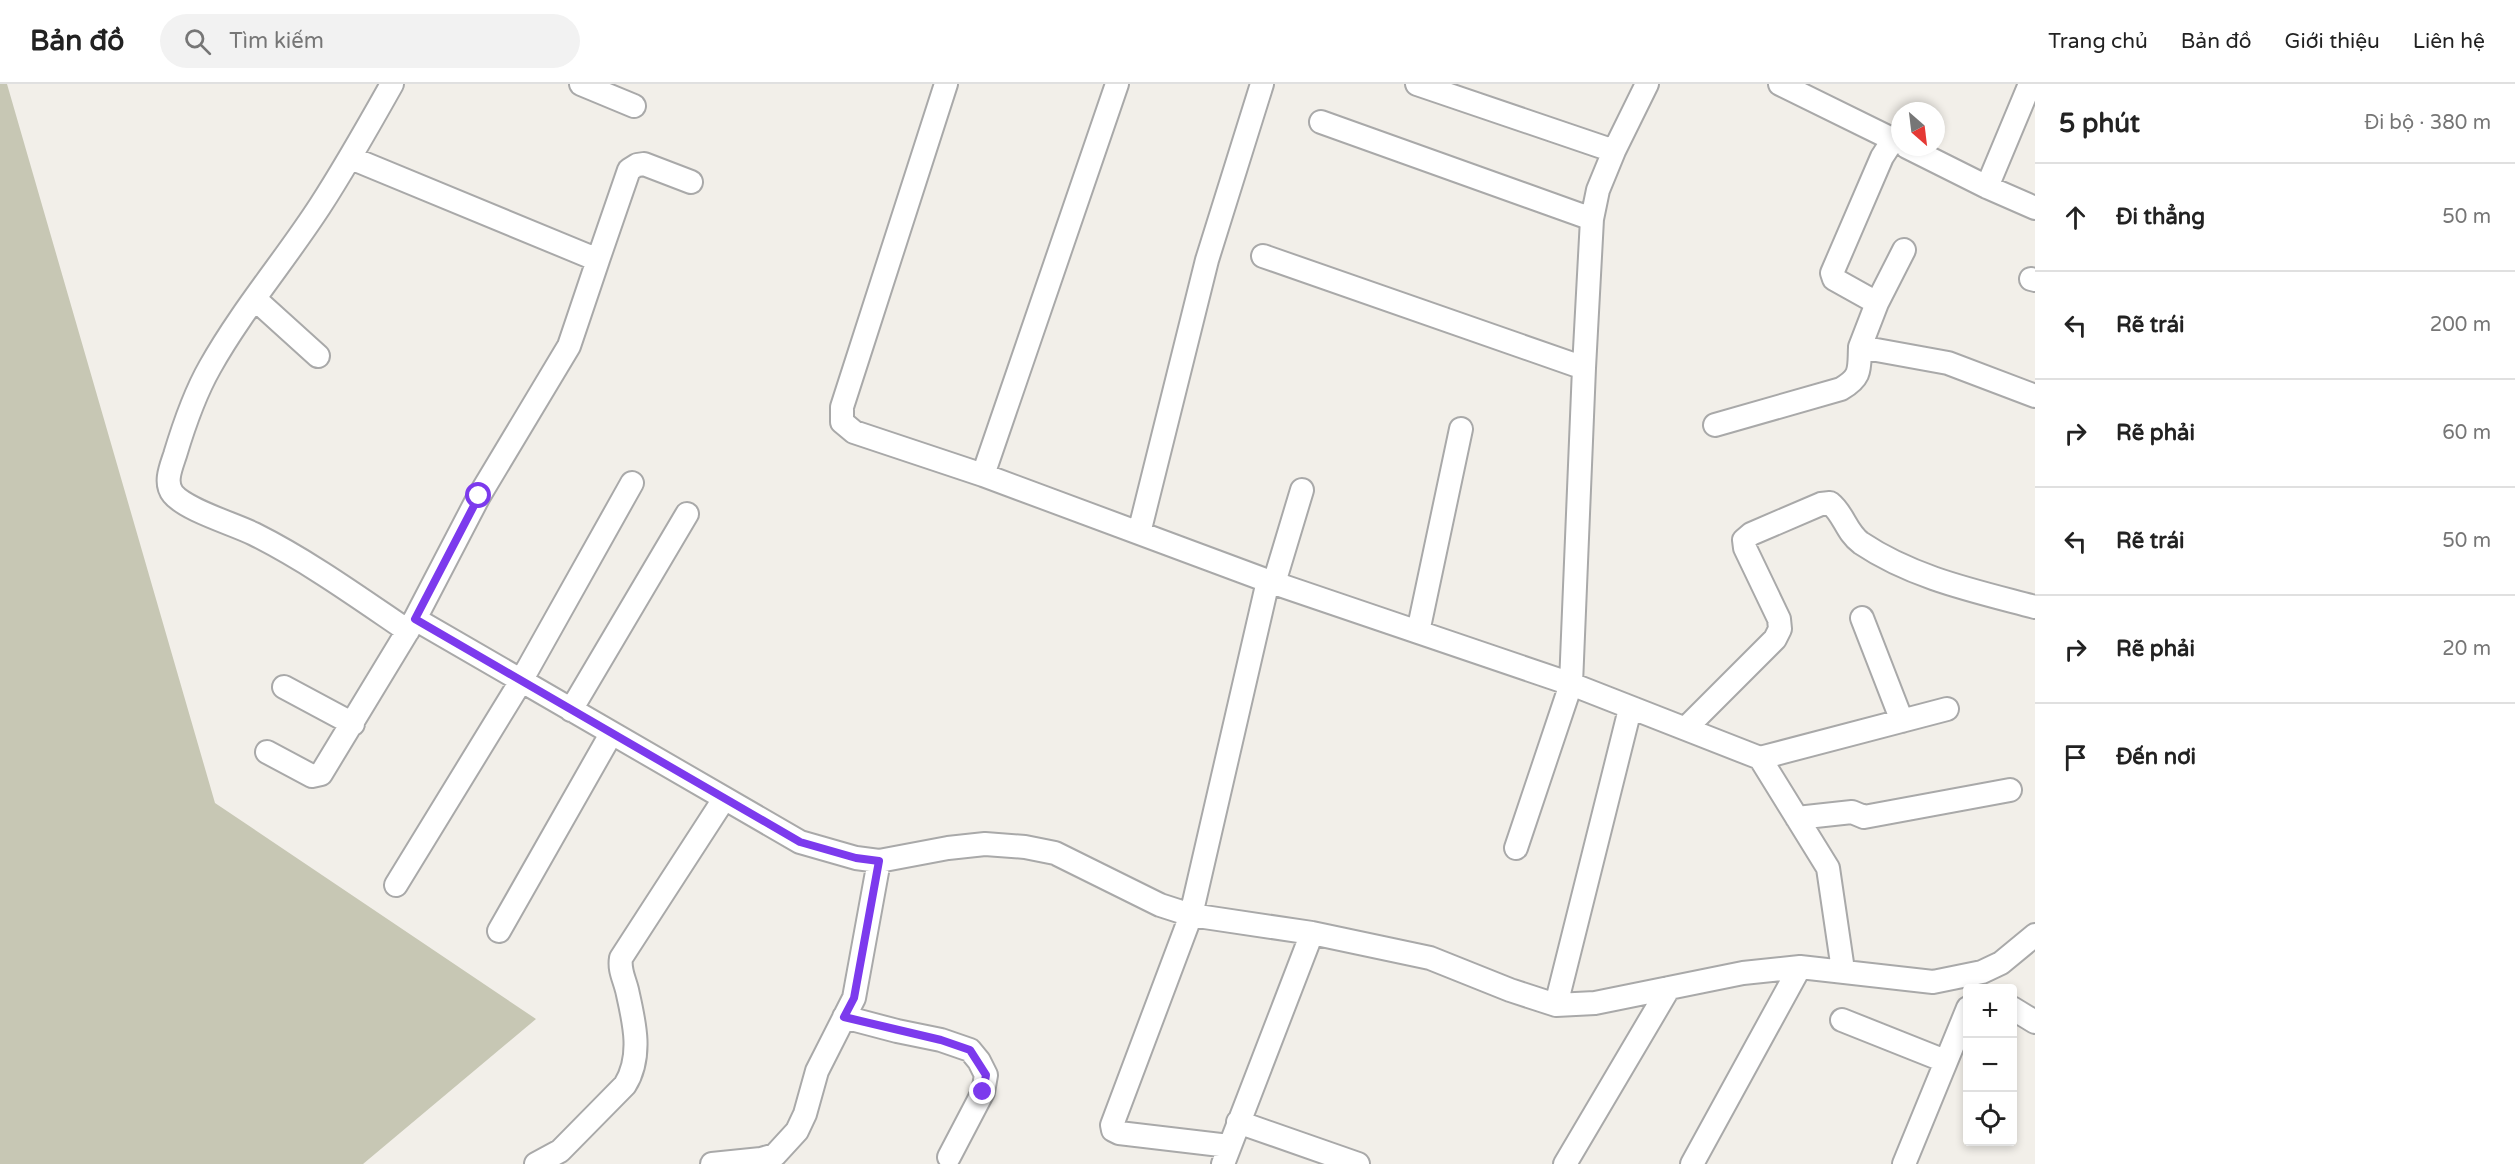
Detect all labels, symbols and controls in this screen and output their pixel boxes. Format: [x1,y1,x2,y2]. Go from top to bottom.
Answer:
search box [160,14,580,68]
text: Bản đồ [30,24,124,58]
icon: search [181,25,214,58]
text: Tìm kiếm [229,28,324,54]
text: Trang chủ [2048,29,2148,54]
text: Bản đồ [2181,29,2252,54]
text: Giới thiệu [2285,29,2380,54]
text: Liên hệ [2413,29,2485,54]
north arrow [1891,102,1945,156]
text: 5 phút [2059,108,2140,139]
text: Đi bộ · 380 m [2364,111,2491,135]
icon: ahead [2059,201,2092,234]
text: Đi thẳng [2116,204,2205,230]
text: 50 m [2442,205,2491,229]
icon: left [2059,309,2092,342]
text: Rẽ trái [2116,312,2185,338]
text: 200 m [2430,313,2491,337]
icon: right [2059,417,2092,450]
text: Rẽ phải [2116,420,2195,446]
text: 60 m [2442,421,2491,445]
route start [465,482,491,508]
icon: left [2059,525,2092,558]
text: Rẽ trái [2116,528,2185,554]
text: 50 m [2442,529,2491,553]
icon: right [2059,633,2092,666]
text: Rẽ phải [2116,636,2195,662]
text: 20 m [2442,637,2491,661]
icon: arrive [2059,741,2092,774]
text: Đến nơi [2116,744,2196,770]
map controls [1963,984,2017,1146]
button: + [1963,984,2017,1038]
button: − [1963,1038,2017,1092]
route end [969,1078,995,1104]
button: locate [1963,1092,2017,1146]

